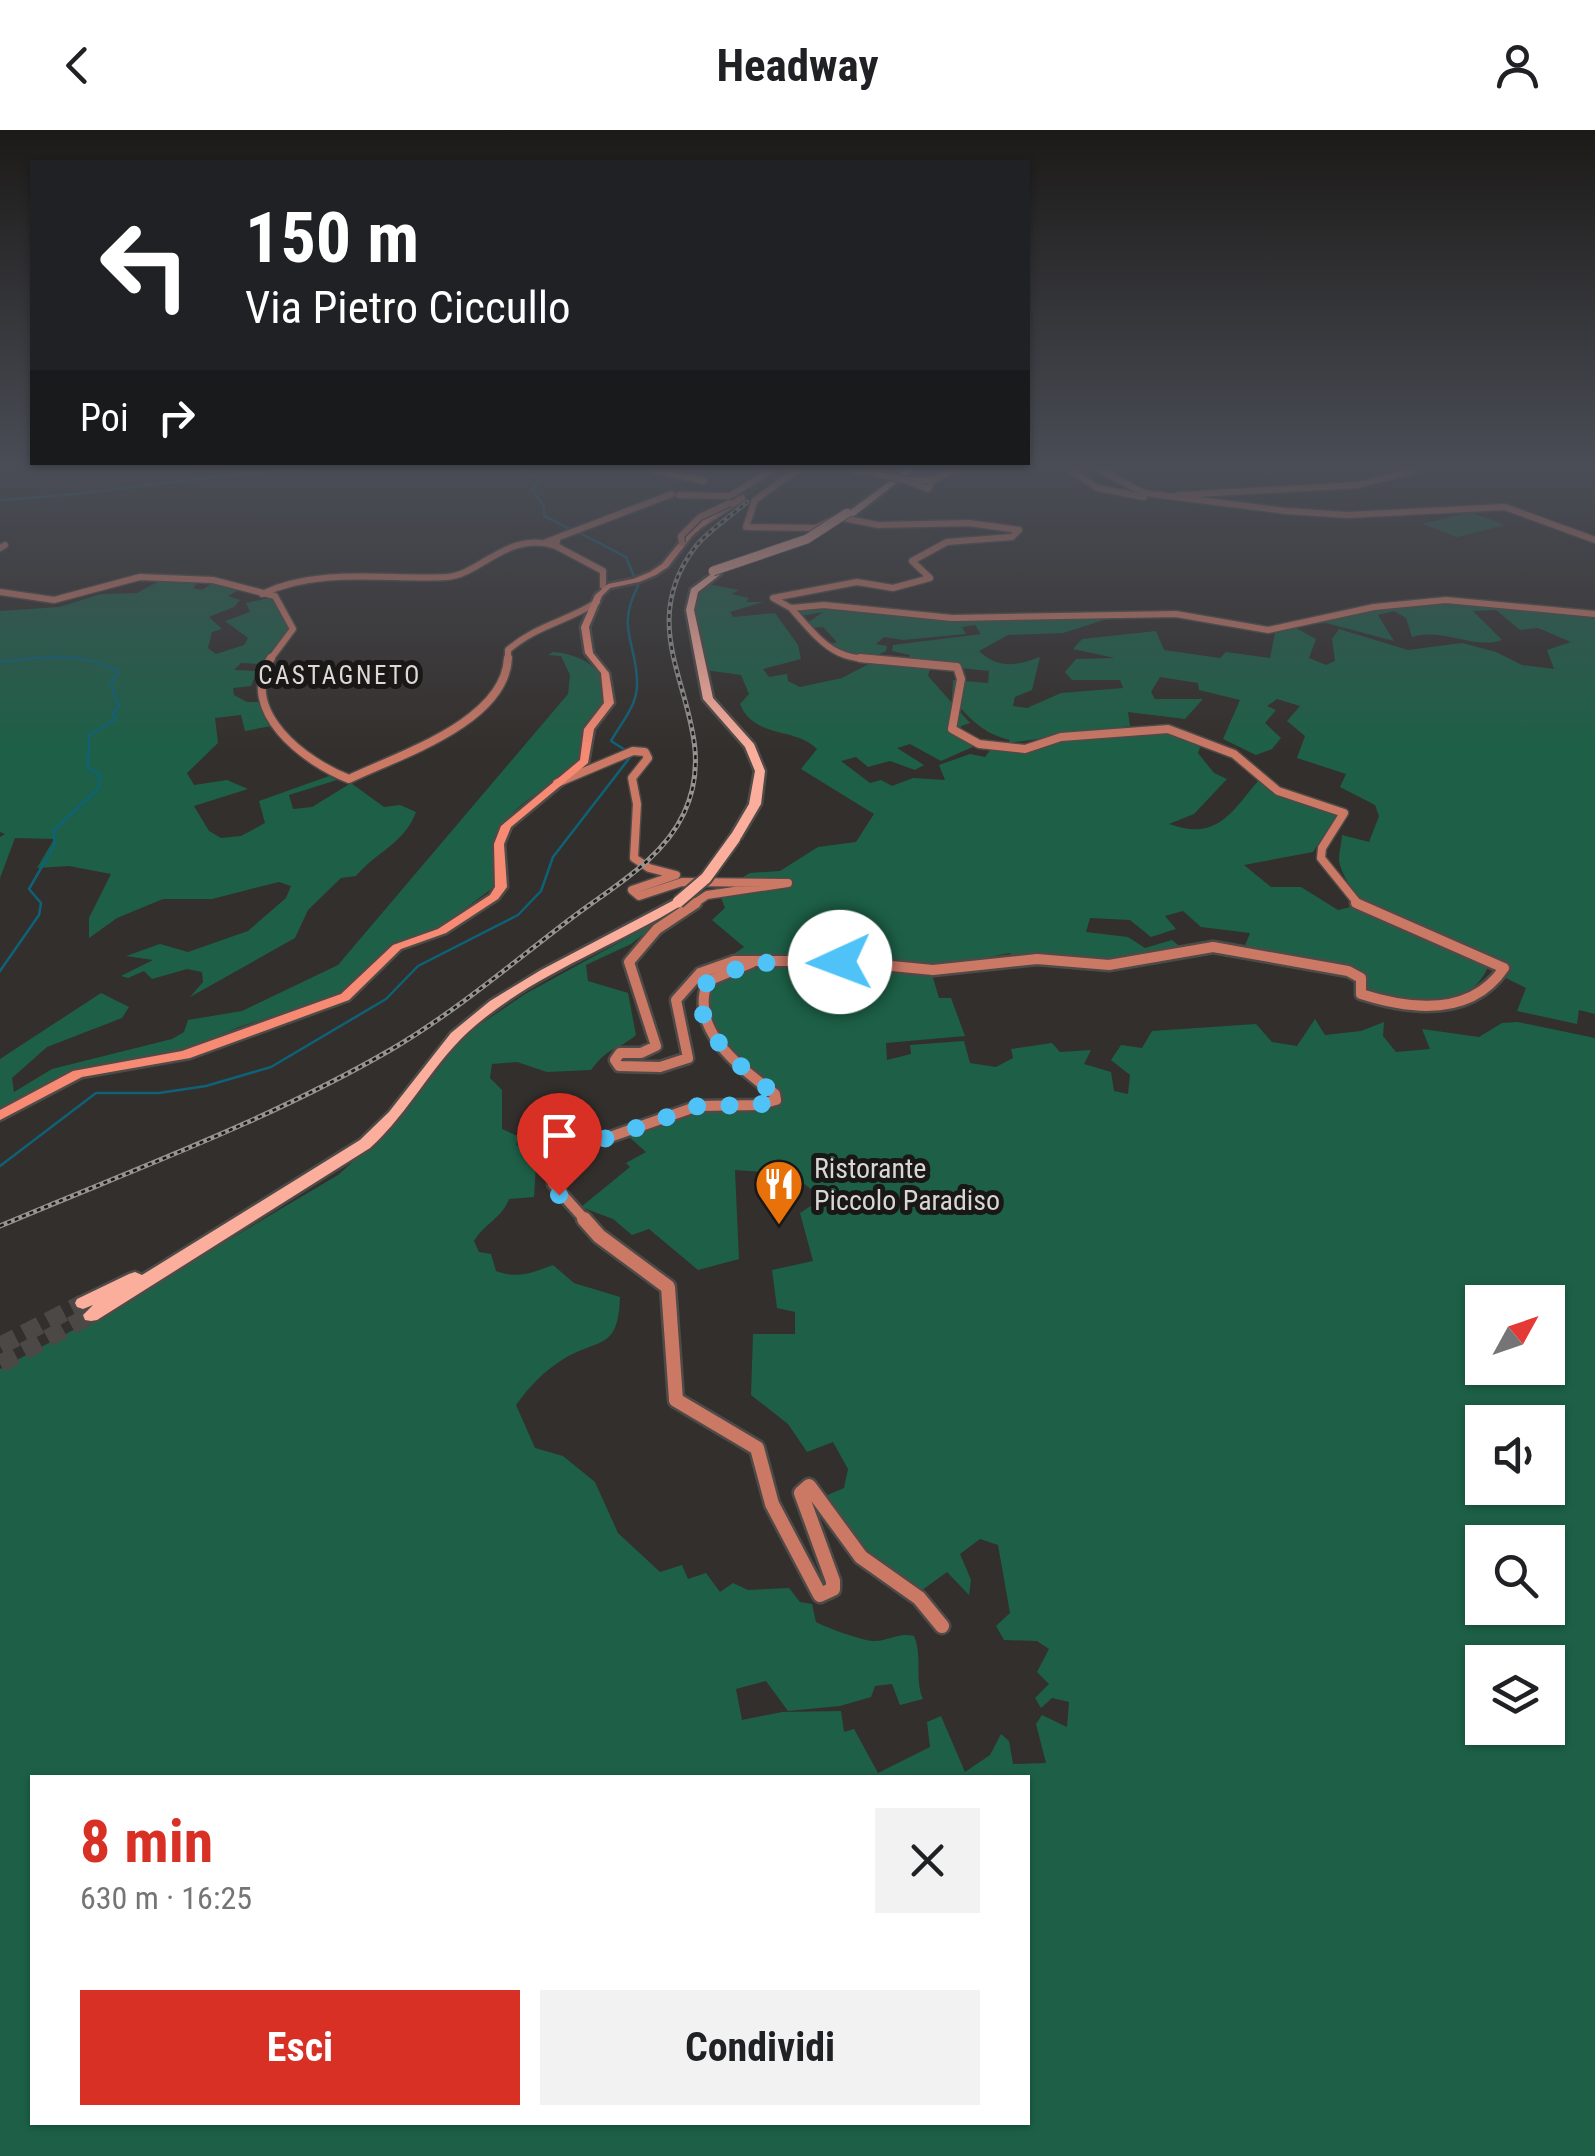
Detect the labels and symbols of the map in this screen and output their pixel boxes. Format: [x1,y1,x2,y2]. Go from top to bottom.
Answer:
district label: CASTAGNETO [258,661,422,690]
position arrow [788,910,892,1014]
pin [517,1093,602,1196]
place label: Ristorante Piccolo Paradiso [814,1152,1000,1217]
restaurant icon: Ristorante Piccolo Paradiso [753,1158,805,1226]
north arrow [1465,1285,1565,1385]

